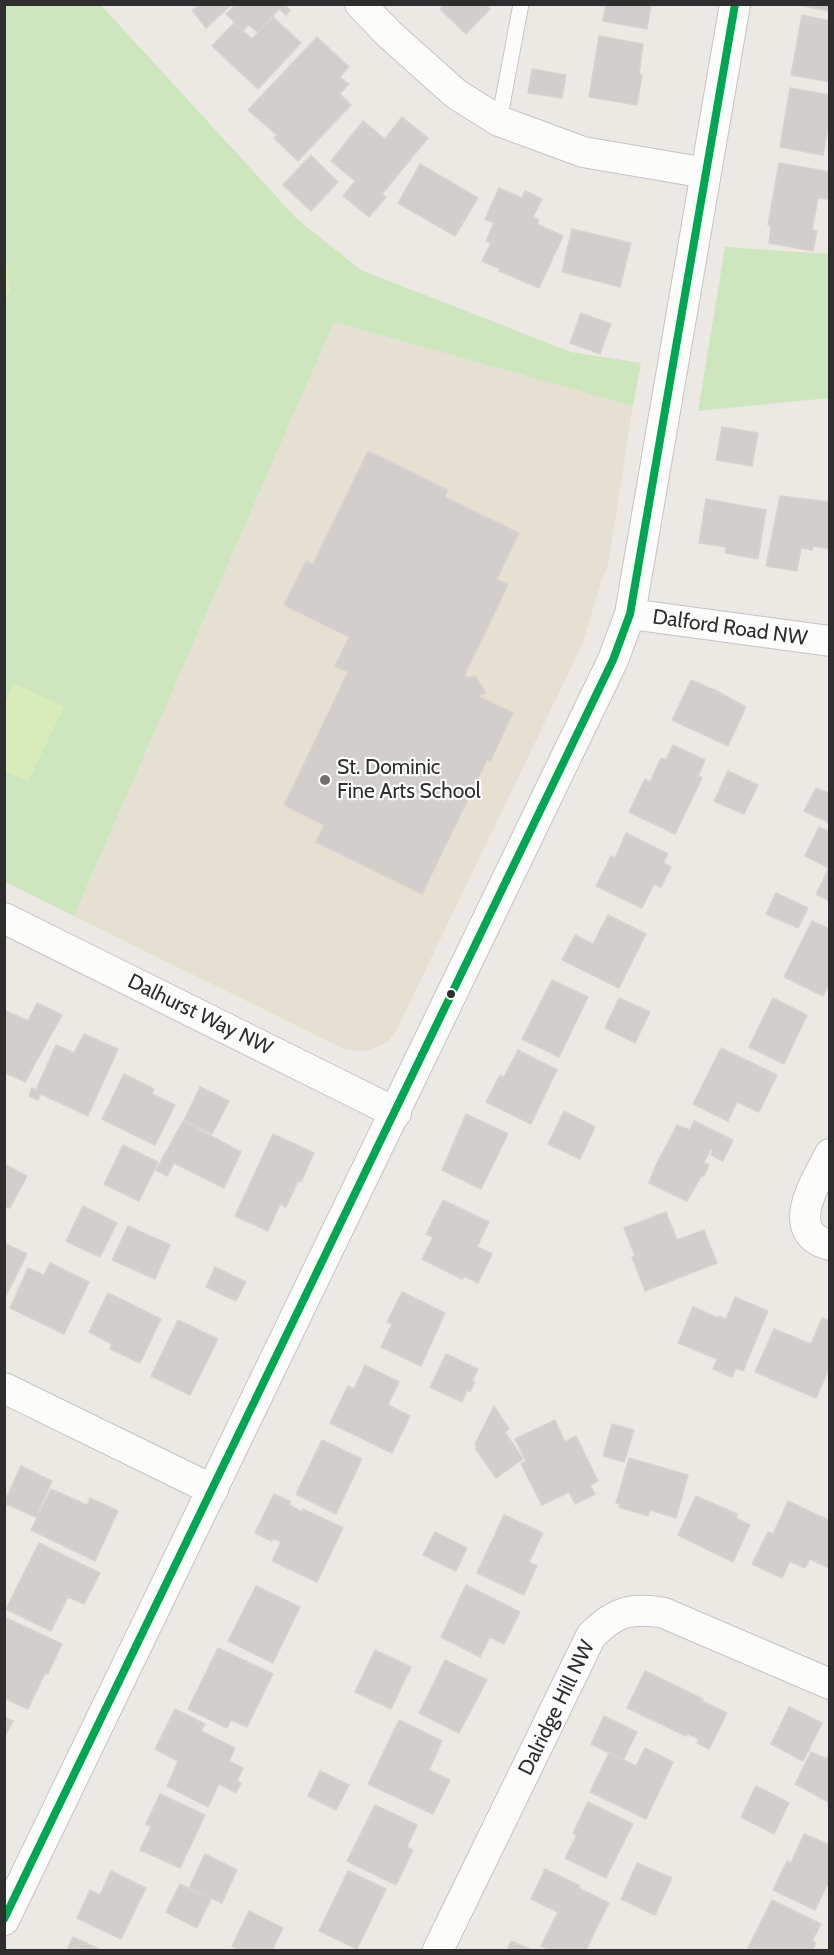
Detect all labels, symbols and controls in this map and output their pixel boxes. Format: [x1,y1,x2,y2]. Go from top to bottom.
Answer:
street label: Dalford Road NW [651,605,809,651]
place label: St. Dominic Fine Arts School [337,755,481,805]
marker: St. Dominic Fine Arts School [318,773,332,787]
street label: Dalhurst Way NW [123,969,277,1061]
unlabelled marker [445,988,457,1000]
street label: Dalridge Hill NW [513,1636,601,1780]

